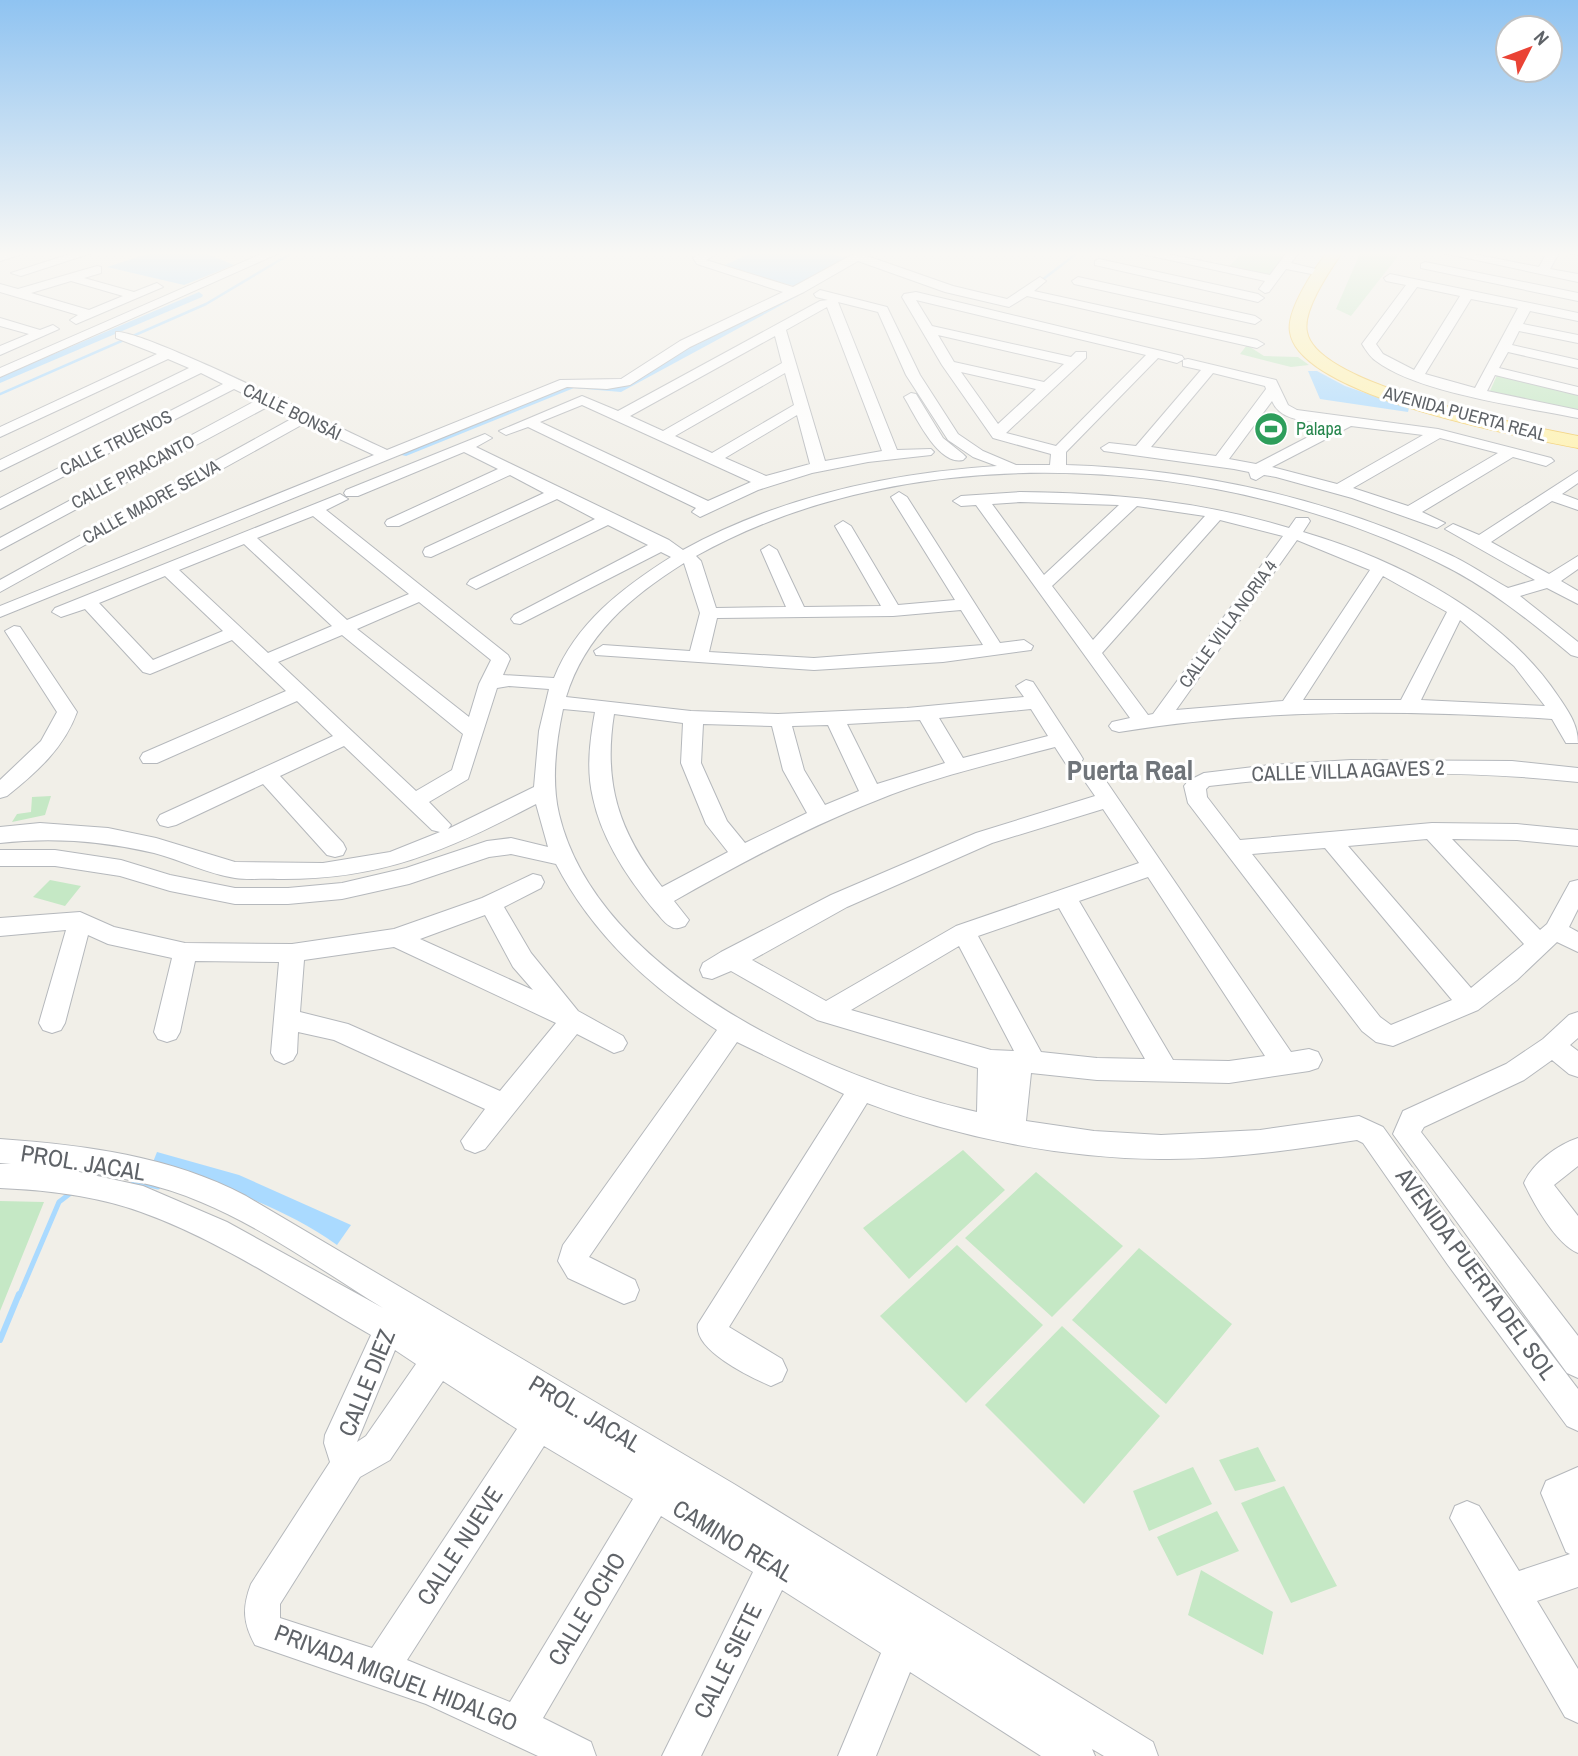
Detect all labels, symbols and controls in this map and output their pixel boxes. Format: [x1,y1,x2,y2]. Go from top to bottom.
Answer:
north arrow [1494,14,1564,84]
text: N [1528,25,1555,51]
street label: CALLE BONSÁI [239,377,346,446]
street label: AVENIDA PUERTA REAL [1380,380,1549,447]
street label: CALLE TRUENOS [55,403,176,482]
sports icon: Palapa [1252,410,1290,448]
place label: Palapa [1296,416,1342,441]
street label: CALLE PIRACANTO [67,428,199,515]
street label: CALLE MADRE SELVA [77,453,224,550]
street label: CALLE VILLA NORIA 4 [1173,555,1283,693]
district label: Puerta Real [1067,751,1193,789]
street label: CALLE VILLA AGAVES 2 [1251,753,1445,788]
street label: PROL. JACAL [19,1136,148,1188]
street label: AVENIDA PUERTA DEL SOL [1389,1160,1564,1386]
street label: CALLE DIEZ [330,1324,402,1441]
street label: PROL. JACAL [523,1367,648,1459]
street label: CALLE NUEVE [409,1480,510,1611]
street label: CAMINO REAL [667,1492,800,1589]
street label: CALLE OCHO [540,1546,633,1671]
street label: CALLE SIETE [685,1597,769,1724]
street label: PRIVADA MIGUEL HIDALGO [270,1616,523,1738]

